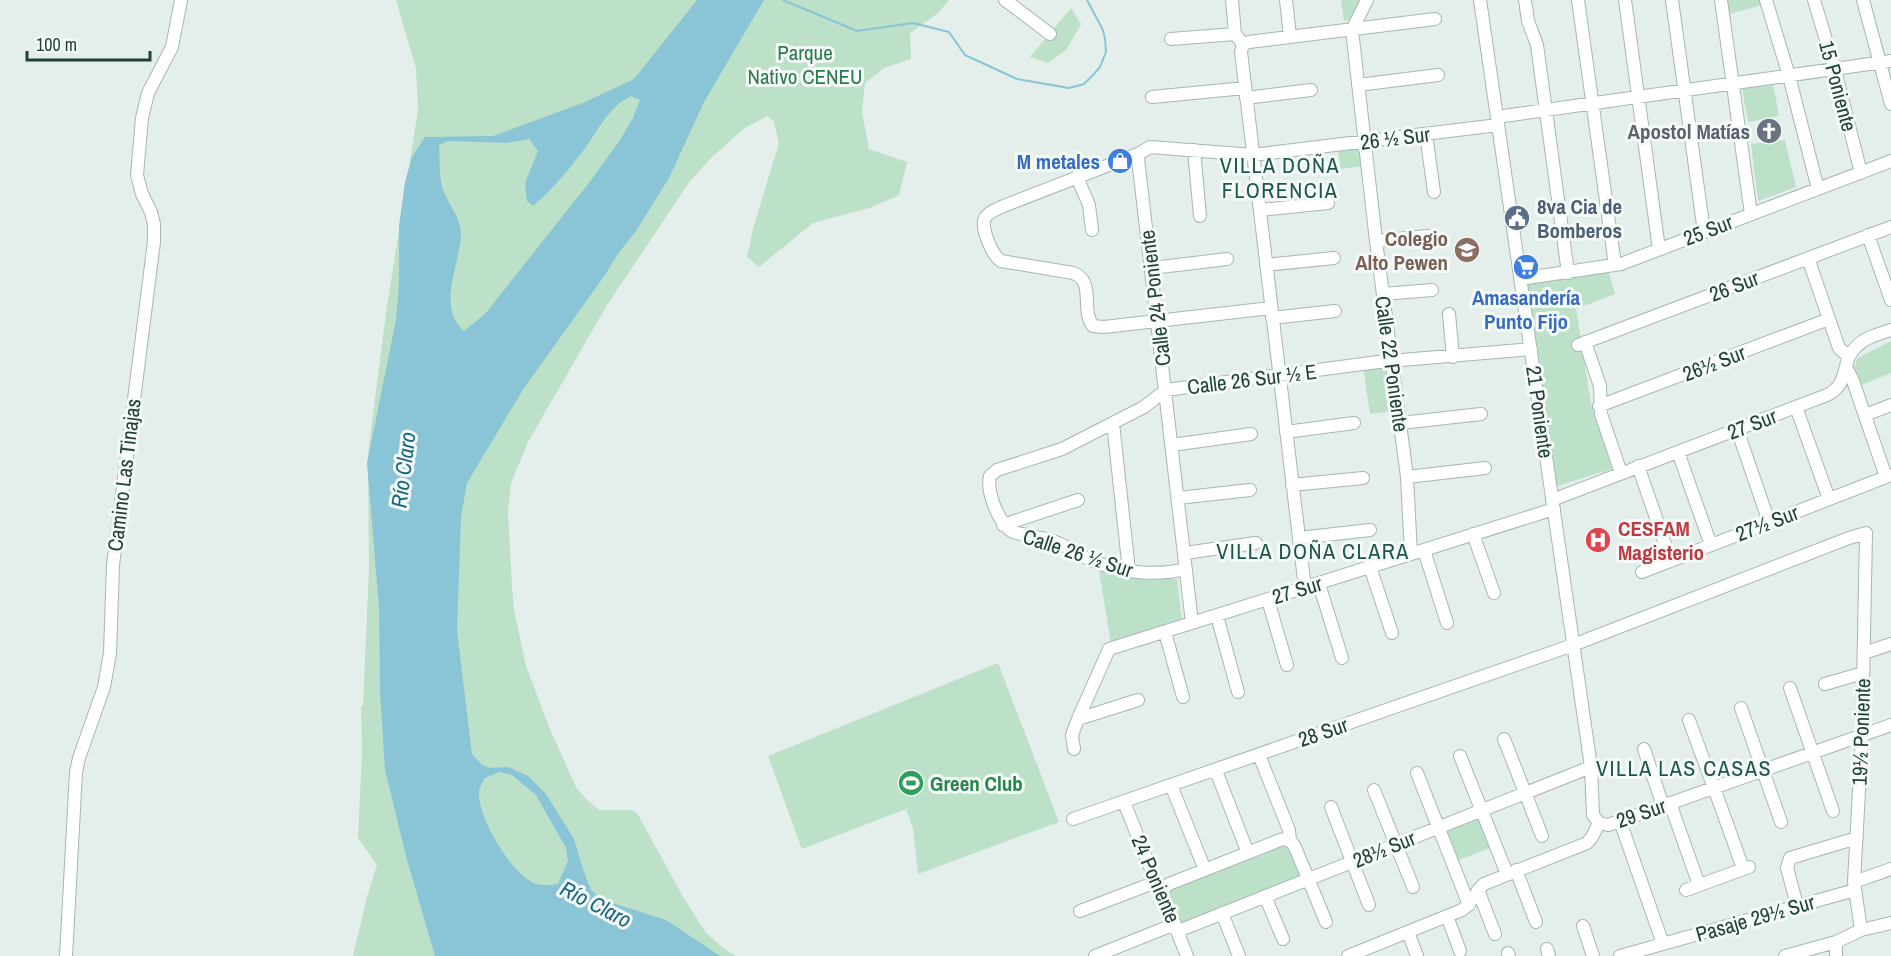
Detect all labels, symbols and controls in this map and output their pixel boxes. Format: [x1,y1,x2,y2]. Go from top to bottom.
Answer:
scale bar [27,24,150,62]
text: 100 m [36,32,77,57]
street label: 15 Poniente [1812,37,1864,135]
park label: Parque Nativo CENEU [748,38,862,91]
church icon: Apostol Matías [1754,116,1784,146]
place label: Apostol Matías [1628,117,1750,146]
street label: 26 ½ Sur [1359,119,1432,157]
shop icon: M metales [1105,146,1135,176]
place label: M metales [1017,147,1100,176]
district label: VILLA DOÑA FLORENCIA [1220,150,1340,205]
place label: 8va Cia de Bomberos [1537,192,1622,245]
public building icon: 8va Cia de Bomberos [1502,203,1532,233]
street label: 25 Sur [1679,207,1737,253]
place label: Colegio Alto Pewen [1355,224,1448,277]
street label: Calle 24 Poniente [1132,228,1178,368]
school or university icon: Colegio Alto Pewen [1452,235,1482,265]
supermarket icon: Amasandería Punto Fijo [1511,252,1541,282]
street label: 26 Sur [1705,263,1763,309]
place label: Amasandería Punto Fijo [1472,283,1580,336]
street label: Calle 22 Poniente [1368,294,1416,434]
street label: 26½ Sur [1678,338,1750,388]
street label: Calle 26 Sur ½ E [1186,357,1318,401]
street label: 21 Poniente [1519,364,1561,460]
street label: Camino Las Tinajas [100,397,148,553]
street label: 27 Sur [1723,401,1781,447]
water label: Río Claro [383,430,423,510]
street label: 27½ Sur [1731,498,1803,548]
place label: CESFAM Magisterio [1618,514,1704,567]
street label: Calle 26 ½ Sur [1019,522,1137,584]
hospital icon: CESFAM Magisterio [1583,525,1613,555]
district label: VILLA DOÑA CLARA [1216,536,1410,566]
street label: 27 Sur [1268,569,1326,611]
street label: 19½ Poniente [1845,678,1877,786]
street label: 28 Sur [1294,710,1352,754]
district label: VILLA LAS CASAS [1596,753,1772,783]
sports icon: Green Club [896,768,926,798]
place label: Green Club [930,769,1023,798]
street label: 29 Sur [1612,791,1670,835]
street label: 28½ Sur [1348,823,1420,875]
street label: 24 Poniente [1125,831,1187,927]
water label: Río Claro [555,873,637,935]
street label: Pasaje 29½ Sur [1692,887,1818,949]

